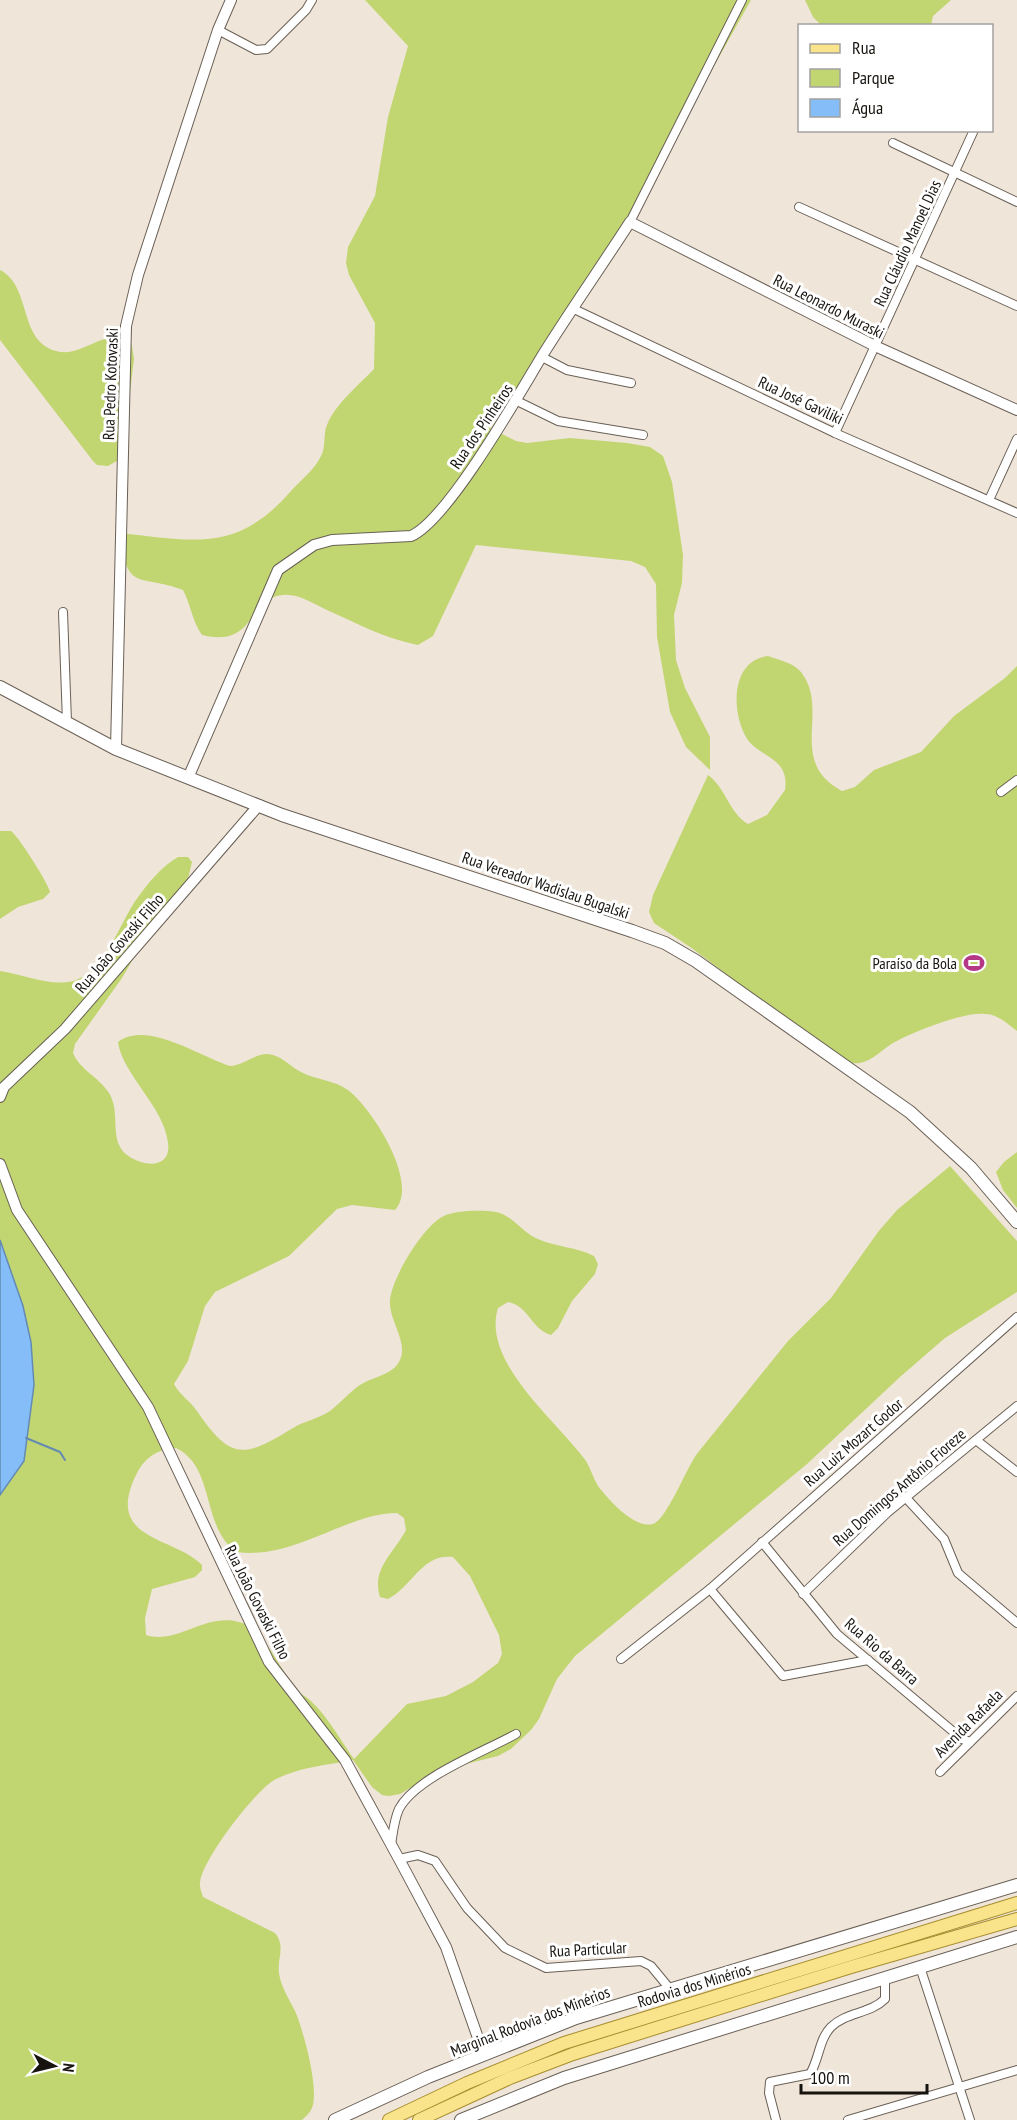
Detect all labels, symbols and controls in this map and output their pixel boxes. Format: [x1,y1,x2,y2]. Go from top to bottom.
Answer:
legend [798,24,993,132]
text: Rua [852,36,876,59]
text: Parque [852,66,895,89]
text: Água [852,96,883,119]
street label: Rua Cláudio Manoel Dias [869,176,945,310]
street label: Rua Leonardo Muraski [770,269,888,343]
street label: Rua Pedro Kotovaski [98,328,122,440]
street label: Rua José Gaviliki [755,372,847,428]
street label: Rua dos Pinheiros [445,380,517,472]
street label: Rua Vereador Wadislau Bugalski [460,847,632,923]
street label: Rua João Govaski Filho [70,889,168,997]
sports icon: Paraíso da Bola [962,951,986,975]
place label: Paraíso da Bola [873,953,957,973]
street label: Rua Luiz Mozart Godor [799,1393,907,1490]
street label: Rua Domingos Antônio Fioreze [828,1424,970,1550]
street label: Rua João Govaski Filho [221,1542,295,1662]
street label: Rua Rio da Barra [841,1613,923,1689]
street label: Avenida Rafaela [930,1685,1006,1761]
street label: Rua Particular [549,1937,628,1961]
street label: Rodovia dos Minérios [635,1958,753,2012]
street label: Marginal Rodovia dos Minérios [447,1981,613,2061]
north arrow [24,2036,84,2096]
scale bar [801,2057,927,2095]
text: N [58,2062,79,2073]
text: 100 m [810,2066,850,2089]

